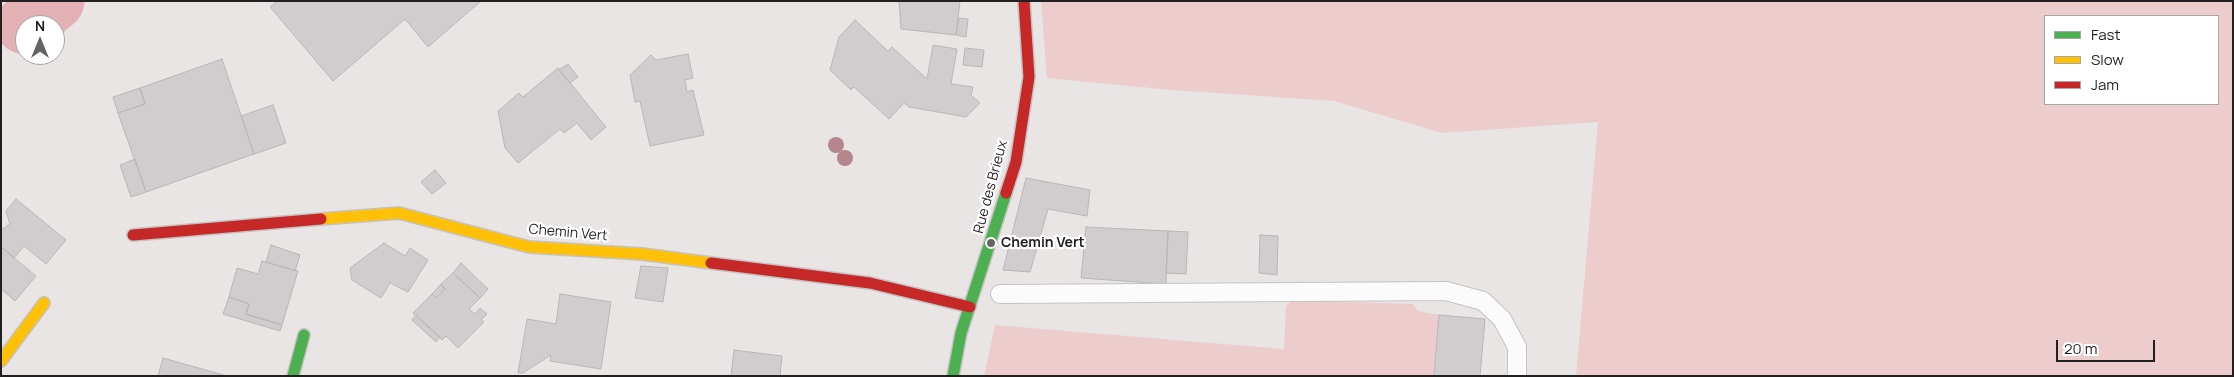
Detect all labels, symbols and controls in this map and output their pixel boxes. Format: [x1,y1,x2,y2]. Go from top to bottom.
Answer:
north arrow [15,15,65,65]
legend [2044,15,2219,105]
text: N [35,16,45,35]
text: Fast [2091,24,2120,45]
text: Slow [2091,49,2124,70]
text: Jam [2091,74,2119,95]
street label: Rue des Brieux [971,139,1011,235]
street label: Chemin Vert [528,221,608,245]
place label: Chemin Vert [1001,235,1085,251]
marker: Chemin Vert [985,237,997,249]
scale bar [2059,330,2158,362]
text: 20 m [2064,338,2097,359]

